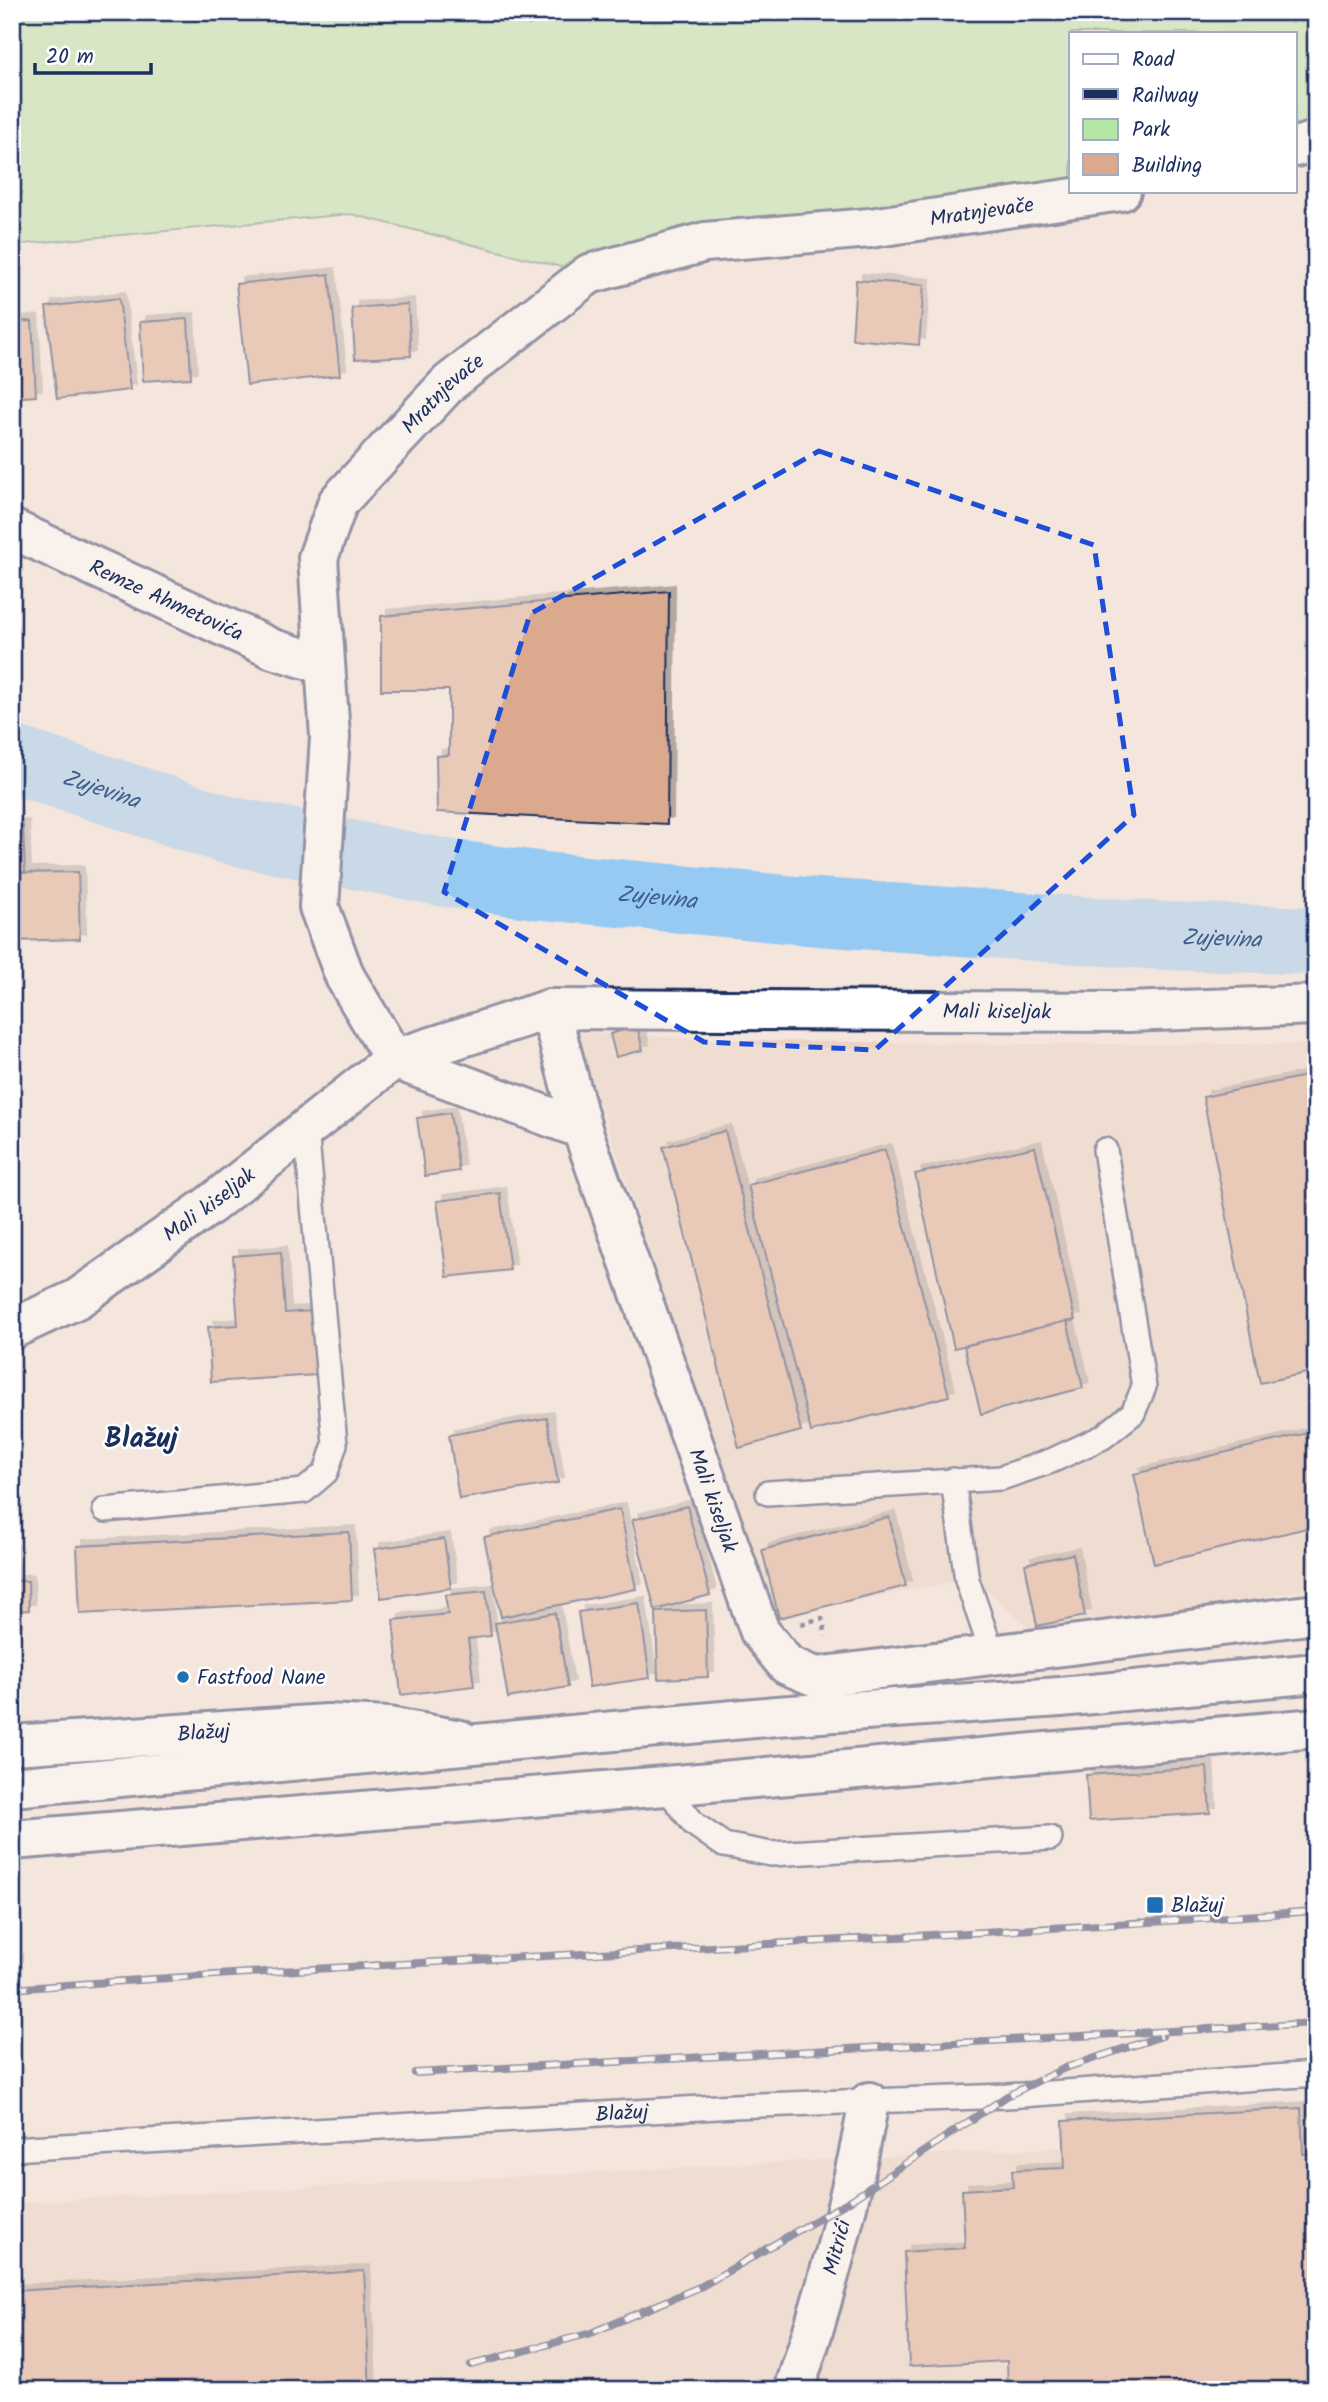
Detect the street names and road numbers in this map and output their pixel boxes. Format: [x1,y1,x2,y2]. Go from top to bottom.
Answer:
street label: Mratnjevače [927,189,1037,237]
street label: Mratnjevače [394,346,493,442]
street label: Remze Ahmetovića [83,552,248,651]
street label: Mali kiseljak [942,996,1051,1030]
street label: Mali kiseljak [157,1160,263,1251]
street label: Mali kiseljak [678,1444,746,1558]
street label: Blažuj [176,1715,232,1752]
street label: Blažuj [595,2096,650,2132]
street label: Mitrići [815,2216,861,2279]

